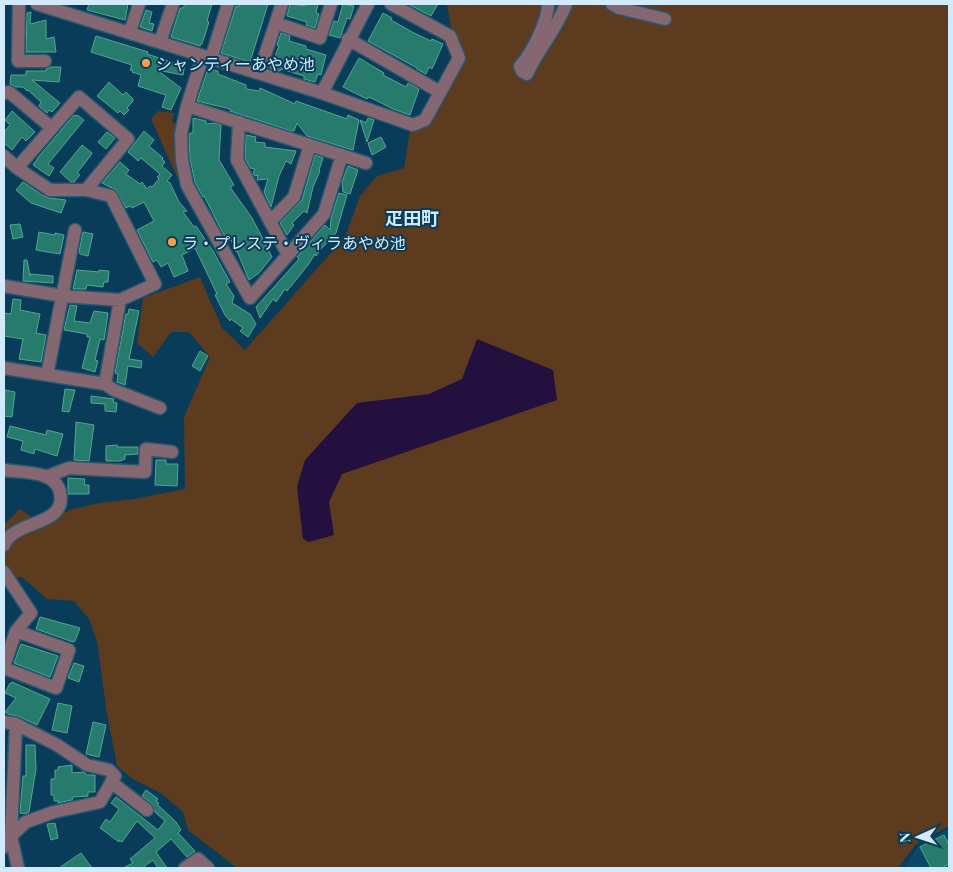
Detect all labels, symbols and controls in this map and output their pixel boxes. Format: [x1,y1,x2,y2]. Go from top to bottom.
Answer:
place label: シャンティーあやめ池 [156,53,315,74]
marker: シャンティーあやめ池 [140,57,152,69]
district label: 疋田町 [385,206,439,230]
place label: ラ・プレステ・ヴィラあやめ池 [182,232,406,253]
marker: ラ・プレステ・ヴィラあやめ池 [166,236,178,248]
north arrow [893,812,943,862]
text: N [895,832,914,843]

